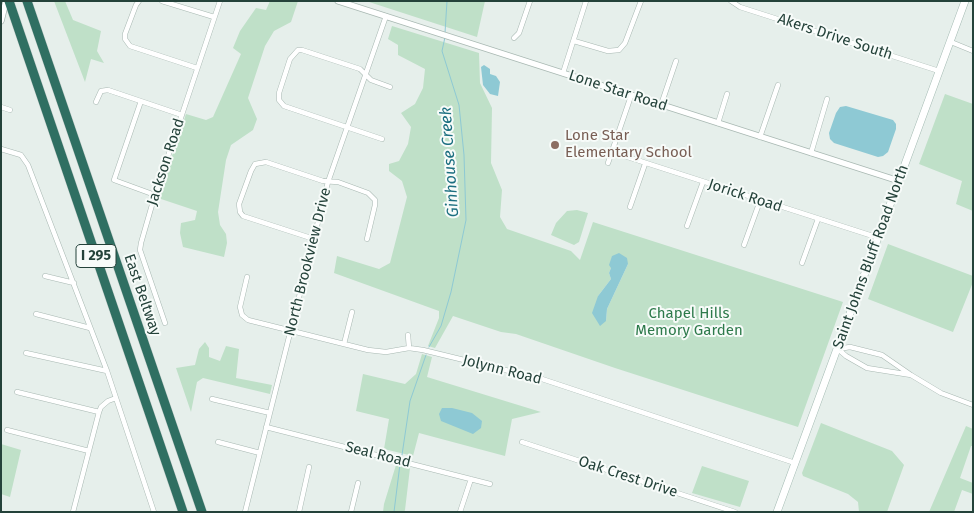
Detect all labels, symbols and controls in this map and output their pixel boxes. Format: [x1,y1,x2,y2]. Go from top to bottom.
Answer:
street label: Akers Drive South [775,10,895,64]
street label: Lone Star Road [566,67,670,115]
water label: Ginhouse Creek [437,106,463,218]
street label: Jackson Road [143,116,189,208]
place label: Lone Star Elementary School [565,127,692,162]
marker: Lone Star Elementary School [549,139,561,151]
street label: Saint Johns Bluff Road North [829,163,913,351]
street label: Jorick Road [706,176,784,216]
street label: North Brookview Drive [281,186,335,338]
road number: I 295 [76,245,116,268]
street label: East Beltway [120,252,164,338]
park label: Chapel Hills Memory Garden [635,305,743,340]
street label: Jolynn Road [460,351,544,389]
street label: Seal Road [343,438,413,472]
street label: Oak Crest Drive [576,452,680,502]

